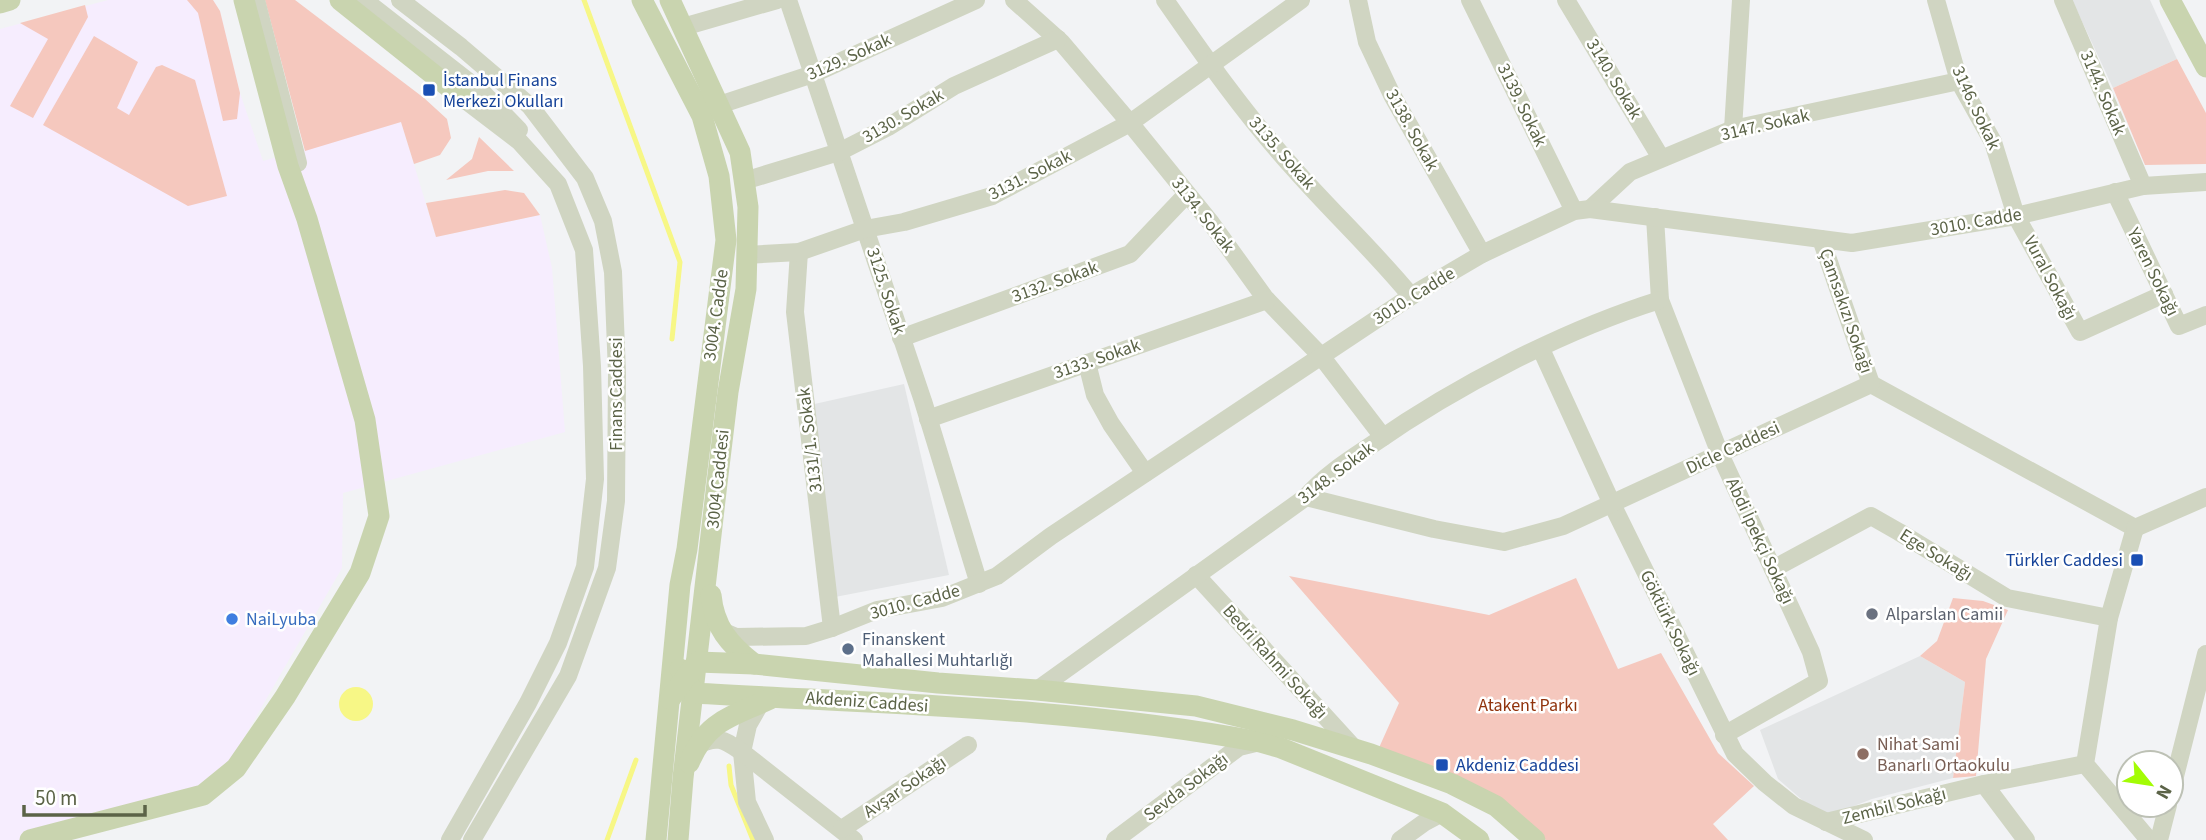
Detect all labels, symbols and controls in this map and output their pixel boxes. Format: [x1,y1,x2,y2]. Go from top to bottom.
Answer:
street label: 3129. Sokak [803,27,895,87]
street label: 3140. Sokak [1580,34,1648,124]
street label: 3144. Sokak [2074,47,2132,139]
street label: 3139. Sokak [1491,59,1553,151]
street label: 3146. Sokak [1946,62,2006,154]
place label: İstanbul Finans Merkezi Okulları [443,68,564,114]
marker: İstanbul Finans Merkezi Okulları [421,82,437,98]
street label: 3130. Sokak [858,83,948,149]
street label: 3138. Sokak [1379,85,1445,175]
street label: 3147. Sokak [1718,103,1812,147]
street label: 3135. Sokak [1243,111,1321,195]
street label: 3131. Sokak [984,143,1076,207]
street label: 3134. Sokak [1165,172,1241,258]
street label: 3010. Cadde [1928,202,2024,242]
street label: Yaren Sokağı [2120,223,2185,320]
street label: Vural Sokağı [2017,231,2083,325]
street label: 3125. Sokak [860,244,912,338]
street label: Çamsakızı Sokağı [1813,245,1879,377]
street label: 3132. Sokak [1008,255,1102,309]
street label: 3010. Cadde [1368,261,1460,331]
street label: 3004. Cadde [697,268,735,362]
street label: 3133. Sokak [1050,333,1144,385]
street label: Finans Caddesi [604,337,629,451]
street label: 3131/1. Sokak [791,386,829,494]
street label: Dicle Caddesi [1682,415,1784,481]
street label: 3004 Caddesi [700,428,736,530]
street label: 3148. Sokak [1293,436,1380,510]
street label: Abdi İpekçi Sokağı [1720,474,1800,608]
street label: Ege Sokağı [1895,523,1977,587]
place label: Türkler Caddesi [2006,548,2123,573]
marker: Türkler Caddesi [2129,552,2145,568]
street label: Göktürk Sokağı [1634,566,1706,680]
street label: 3010. Cadde [867,578,963,626]
street label: Bedri Rahmi Sokağı [1217,599,1333,725]
place label: Alparslan Camii [1886,602,2003,627]
marker: Alparslan Camii [1864,606,1880,622]
place label: NaiLyuba [246,607,316,632]
marker: NaiLyuba [224,611,240,627]
place label: Finanskent Mahallesi Muhtarlığı [862,627,1013,673]
marker: Finanskent Mahallesi Muhtarlığı [840,641,856,657]
street label: Akdeniz Caddesi [805,685,929,719]
park label: Atakent Parkı [1478,693,1578,718]
place label: Nihat Sami Banarlı Ortaokulu [1877,732,2010,778]
marker: Nihat Sami Banarlı Ortaokulu [1855,746,1871,762]
street label: Sevda Sokağı [1138,747,1234,827]
north arrow [2115,749,2185,819]
street label: Avşar Sokağı [859,750,951,824]
place label: Akdeniz Caddesi [1456,753,1579,778]
marker: Akdeniz Caddesi [1434,757,1450,773]
scale bar [24,774,145,818]
text: N [2149,780,2178,804]
street label: Zembil Sokağı [1839,781,1949,831]
text: 50 m [35,783,77,813]

